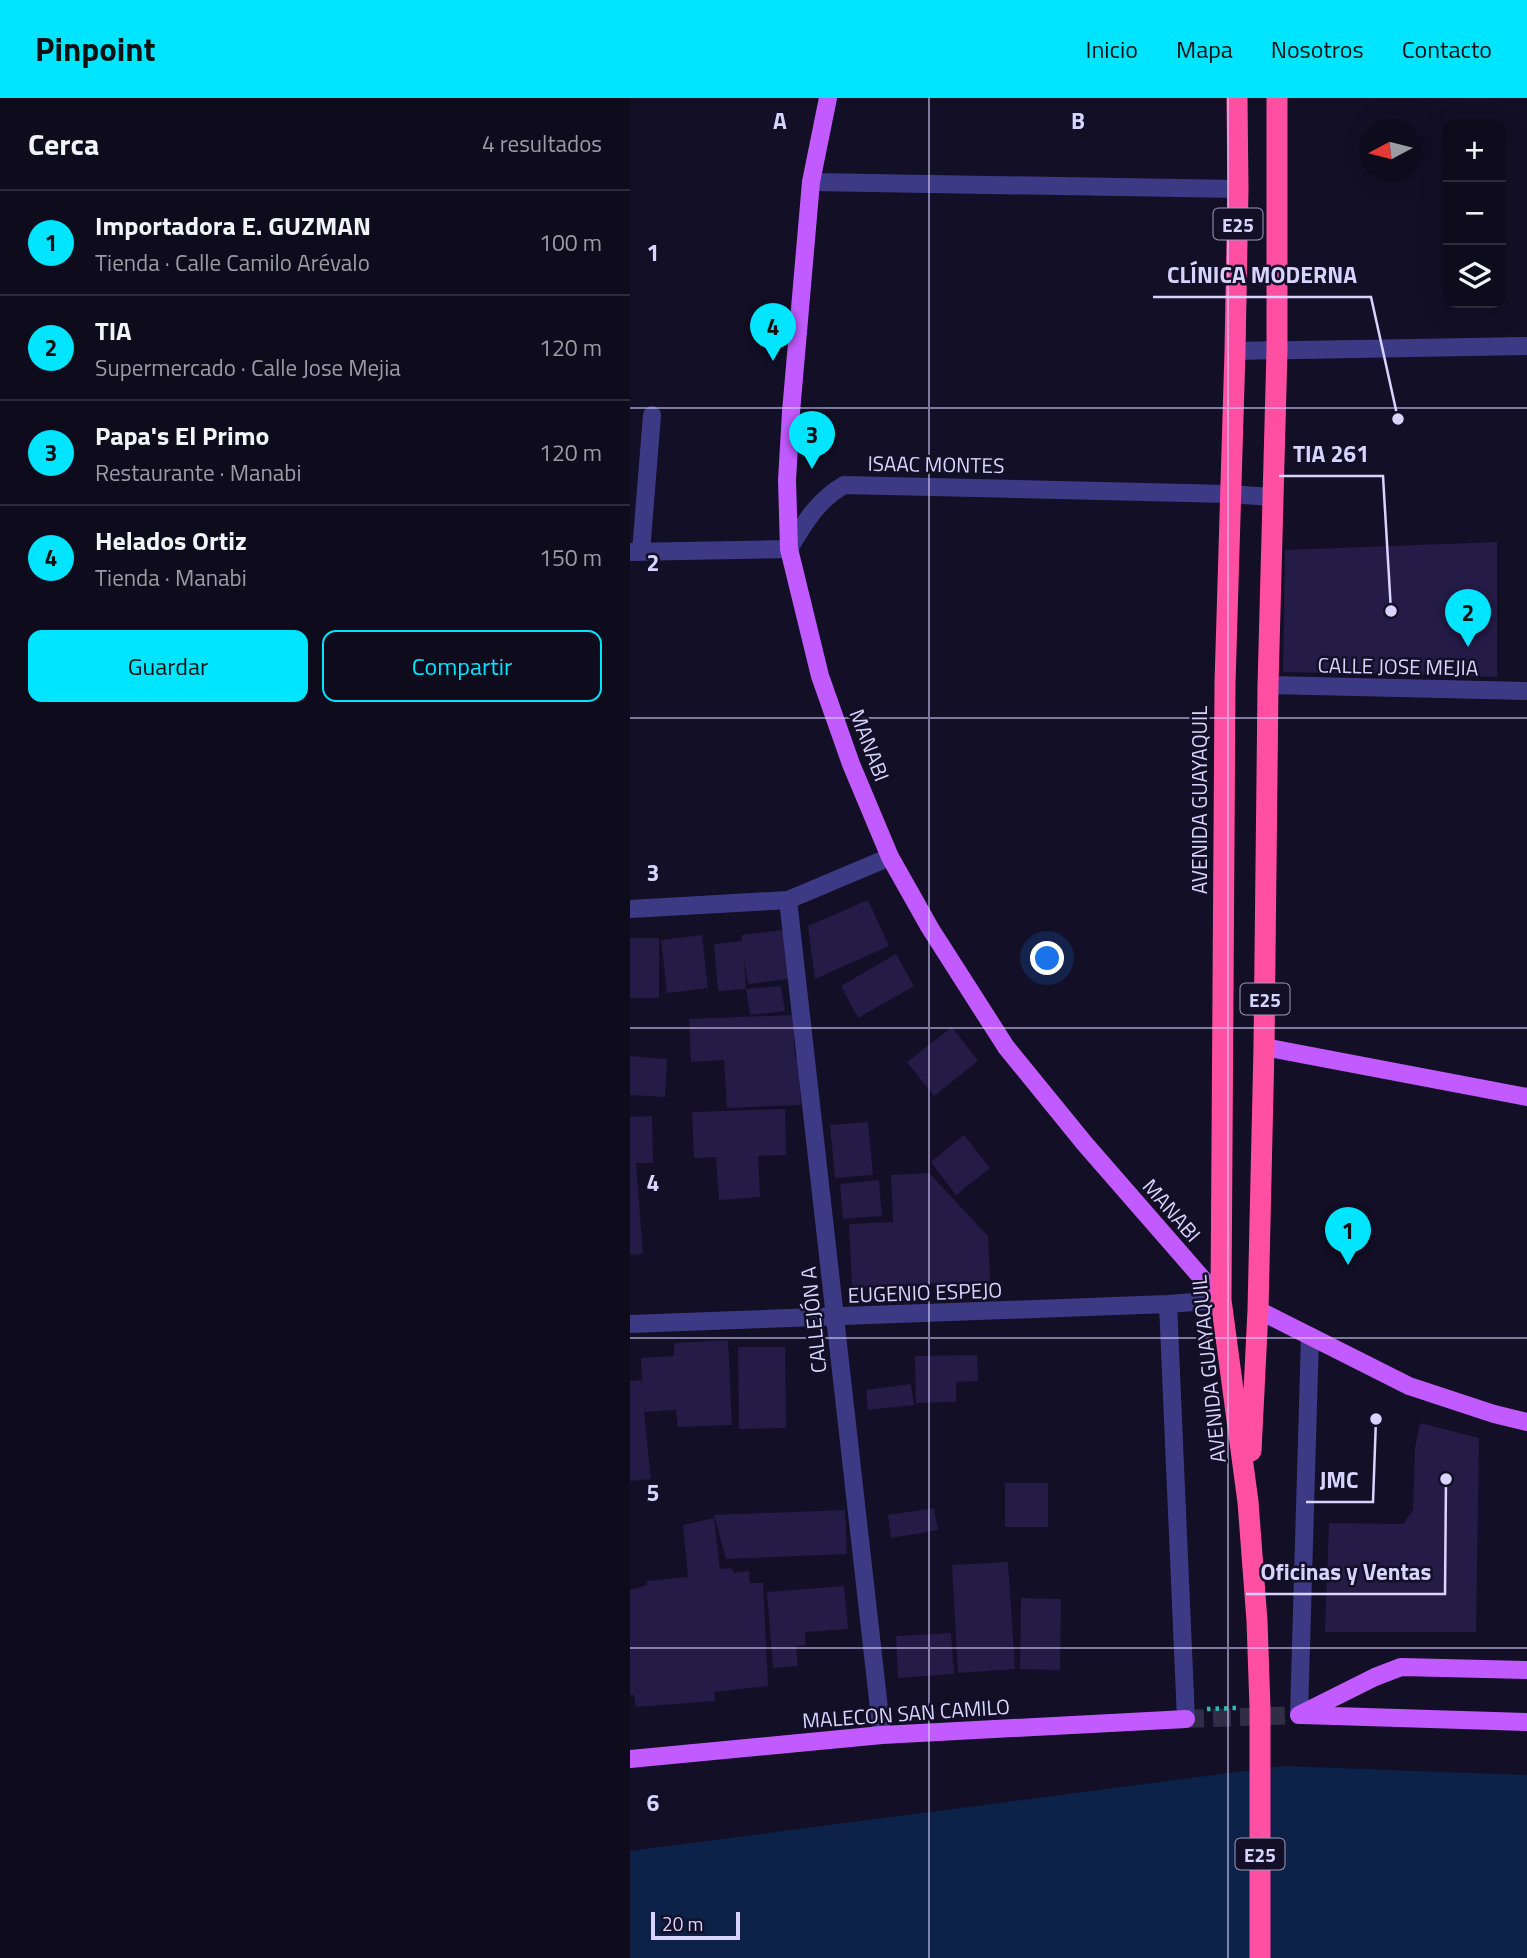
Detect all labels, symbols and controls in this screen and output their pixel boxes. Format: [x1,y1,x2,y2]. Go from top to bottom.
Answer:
text: Pinpoint [35,24,155,74]
text: Inicio [1086,31,1138,67]
text: Mapa [1176,31,1233,67]
text: Nosotros [1271,31,1364,67]
text: Contacto [1402,31,1492,67]
text: A [773,103,787,138]
text: B [1071,103,1085,138]
north arrow [1359,119,1422,182]
map controls [1443,119,1506,308]
button: + [1443,119,1506,182]
text: Cerca [28,121,99,167]
text: 4 resultados [482,126,602,161]
button: − [1443,182,1506,245]
text: Importadora E. GUZMAN [95,206,371,245]
road number: E25 [1214,208,1262,240]
text: 1 [45,225,57,260]
text: 100 m [539,225,602,260]
text: 1 [647,235,659,270]
text: Tienda · Calle Camilo Arévalo [95,245,370,280]
button: layers [1443,245,1506,308]
callout: CLÍNICA MODERNA [1153,253,1371,297]
text: CLÍNICA MODERNA [1167,257,1357,292]
pin: 4 [750,303,796,361]
text: TIA [95,311,132,350]
text: 2 [45,330,57,365]
text: 120 m [539,330,602,365]
text: Supermercado · Calle Jose Mejia [95,350,401,385]
pin: 3 [789,411,835,469]
text: Papa's El Primo [95,416,269,455]
callout: TIA 261 [1279,432,1383,476]
text: 3 [45,435,57,470]
text: 120 m [539,435,602,470]
text: TIA 261 [1293,436,1369,471]
street label: ISAAC MONTES [867,447,1005,481]
text: Restaurante · Manabi [95,455,302,490]
text: Helados Ortiz [95,521,247,560]
text: 4 [45,540,57,575]
text: 150 m [539,540,602,575]
text: 2 [647,545,659,580]
text: Tienda · Manabi [95,560,247,595]
pin: 2 [1445,589,1491,647]
button: Guardar [28,630,308,702]
button: Compartir [322,630,602,702]
street label: CALLE JOSE MEJIA [1317,649,1479,683]
street label: MANABI [842,704,898,786]
street label: AVENIDA GUAYAQUIL [1183,706,1215,894]
text: 3 [647,855,659,890]
your location [1030,941,1064,975]
road number: E25 [1240,984,1290,1015]
text: 4 [647,1165,659,1200]
street label: MANABI [1135,1171,1209,1249]
pin: 1 [1325,1207,1371,1265]
street label: CALLEJÓN A [791,1265,835,1375]
street label: EUGENIO ESPEJO [847,1273,1003,1311]
street label: AVENIDA GUAYAQUIL [1182,1274,1234,1464]
callout: JMC [1306,1458,1373,1502]
text: JMC [1319,1462,1359,1497]
text: 5 [647,1475,659,1510]
callout: Oficinas y Ventas [1246,1550,1445,1594]
text: Oficinas y Ventas [1261,1554,1432,1589]
street label: MALECON SAN CAMILO [801,1690,1011,1736]
text: 6 [647,1785,660,1820]
road number: E25 [1236,1838,1284,1870]
scale bar [651,1909,740,1941]
text: 20 m [662,1909,703,1938]

